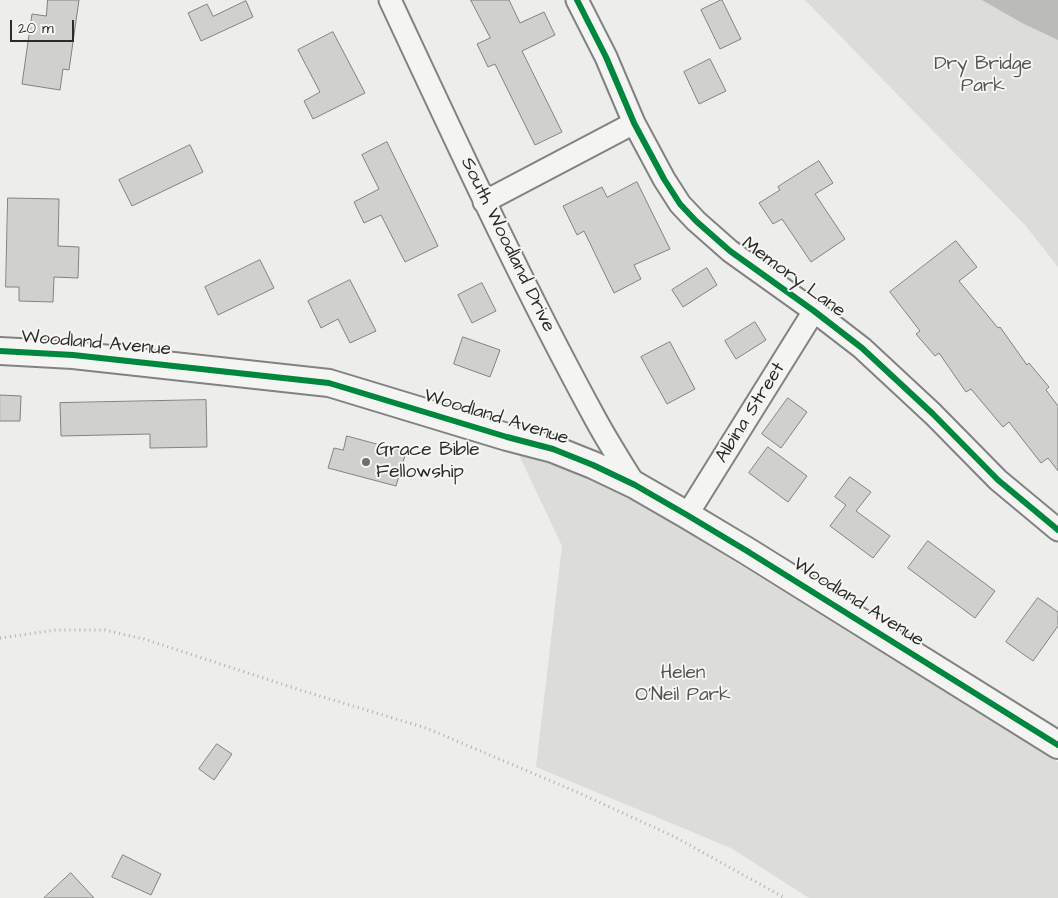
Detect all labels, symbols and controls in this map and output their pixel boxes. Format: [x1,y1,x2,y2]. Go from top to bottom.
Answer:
scale bar [12,10,76,42]
text: 20 m [18,18,54,39]
park label: Dry Bridge Park [934,54,1032,98]
street label: South Woodland Drive [455,154,559,336]
street label: Memory Lane [737,233,849,323]
street label: Woodland Avenue [20,326,172,362]
street label: Albina Street [711,359,791,467]
street label: Woodland Avenue [421,385,571,451]
place label: Grace Bible Fellowship [376,440,480,484]
marker: Grace Bible Fellowship [360,456,372,468]
street label: Woodland Avenue [788,554,928,652]
park label: Helen O'Neil Park [635,663,731,707]

